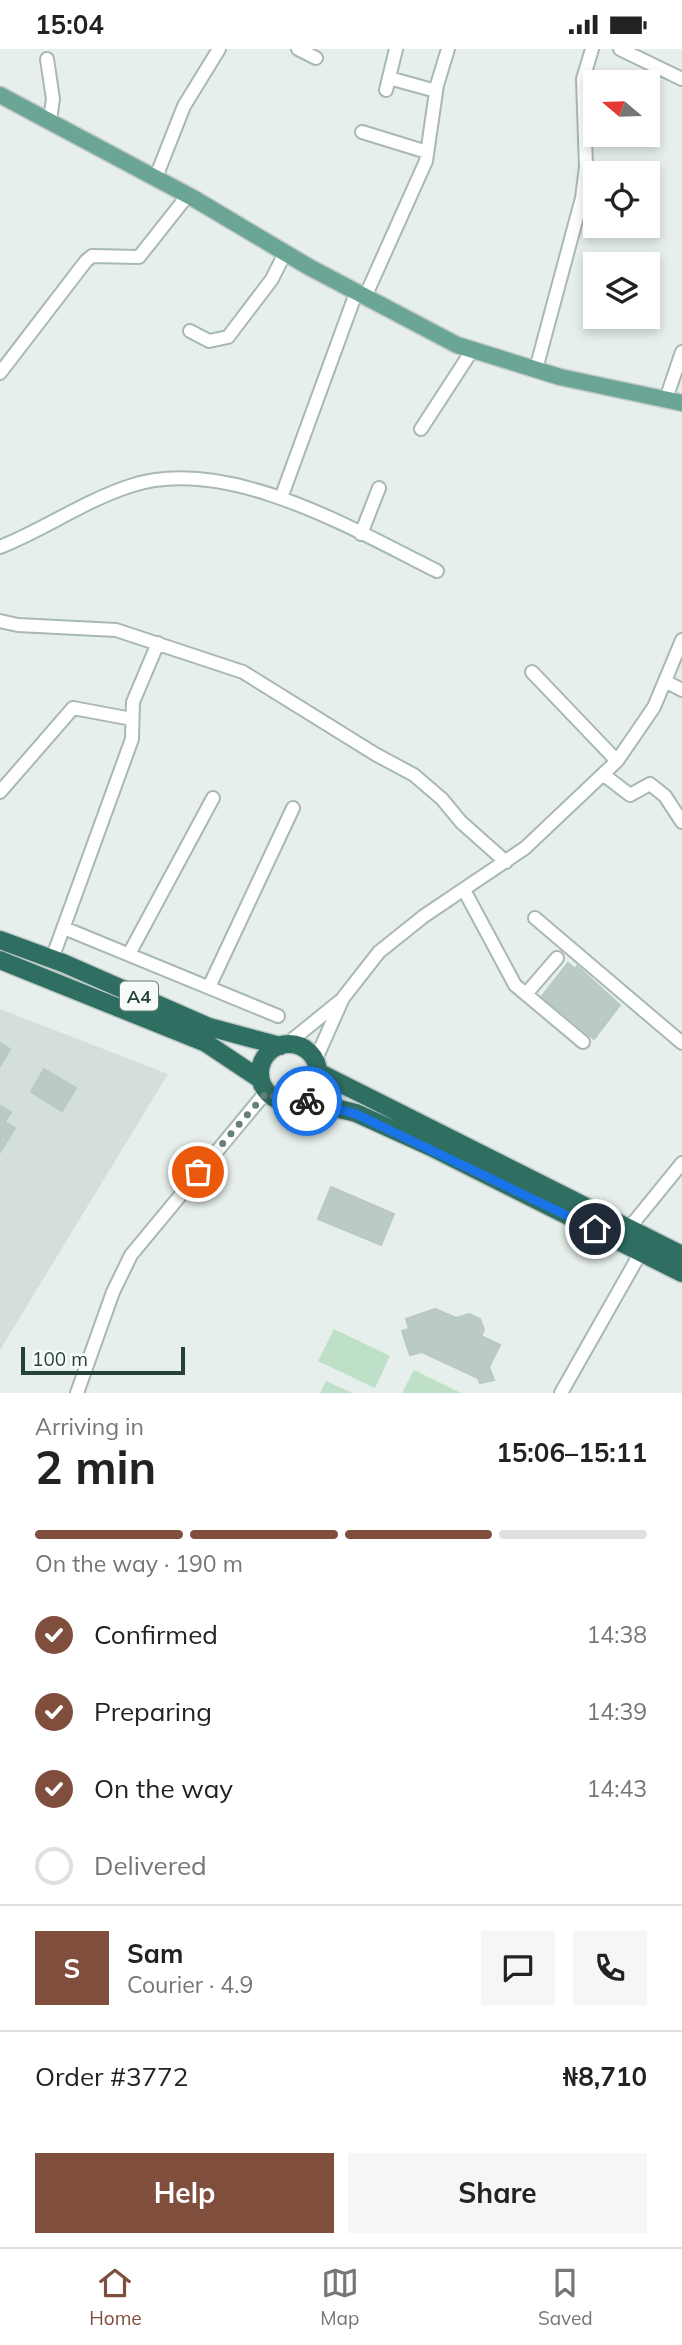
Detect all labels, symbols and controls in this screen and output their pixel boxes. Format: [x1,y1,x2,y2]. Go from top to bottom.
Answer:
text: 15:04 [35,8,104,41]
north arrow [583,70,660,147]
map controls [583,70,660,329]
button: locate [583,161,660,238]
button: layers [583,252,660,329]
road number: A4 [120,981,158,1011]
courier [272,1066,342,1136]
icon: bike [288,1082,326,1120]
pin [168,1142,228,1202]
icon: bag [179,1153,217,1191]
pin [565,1199,625,1259]
icon: home [576,1210,614,1248]
scale bar [21,1344,186,1376]
text: 100 m [32,1347,88,1371]
text: Arriving in [35,1412,144,1441]
text: 15:06–15:11 [496,1436,647,1469]
text: 2 min [35,1438,156,1496]
text: On the way · 190 m [35,1549,243,1578]
icon: check [35,1616,73,1654]
text: Confirmed [94,1618,218,1651]
text: 14:38 [587,1620,647,1649]
icon: check [35,1693,73,1731]
text: Preparing [94,1695,212,1728]
text: 14:39 [587,1697,647,1726]
icon: check [35,1770,73,1808]
text: On the way [94,1772,233,1805]
text: 14:43 [587,1774,647,1803]
text: Delivered [94,1849,207,1882]
button: chat [481,1931,555,2005]
button: phone [573,1931,647,2005]
text: Sam [127,1937,183,1970]
text: S [64,1952,80,1985]
text: Courier · 4.9 [127,1970,253,1999]
text: Order #3772 [35,2060,188,2093]
text: ₦8,710 [563,2060,647,2093]
button: Help [35,2153,334,2233]
button: Share [348,2153,647,2233]
tab: Home [89,2264,142,2330]
tab: Map [320,2264,359,2330]
tab: Saved [538,2264,593,2330]

